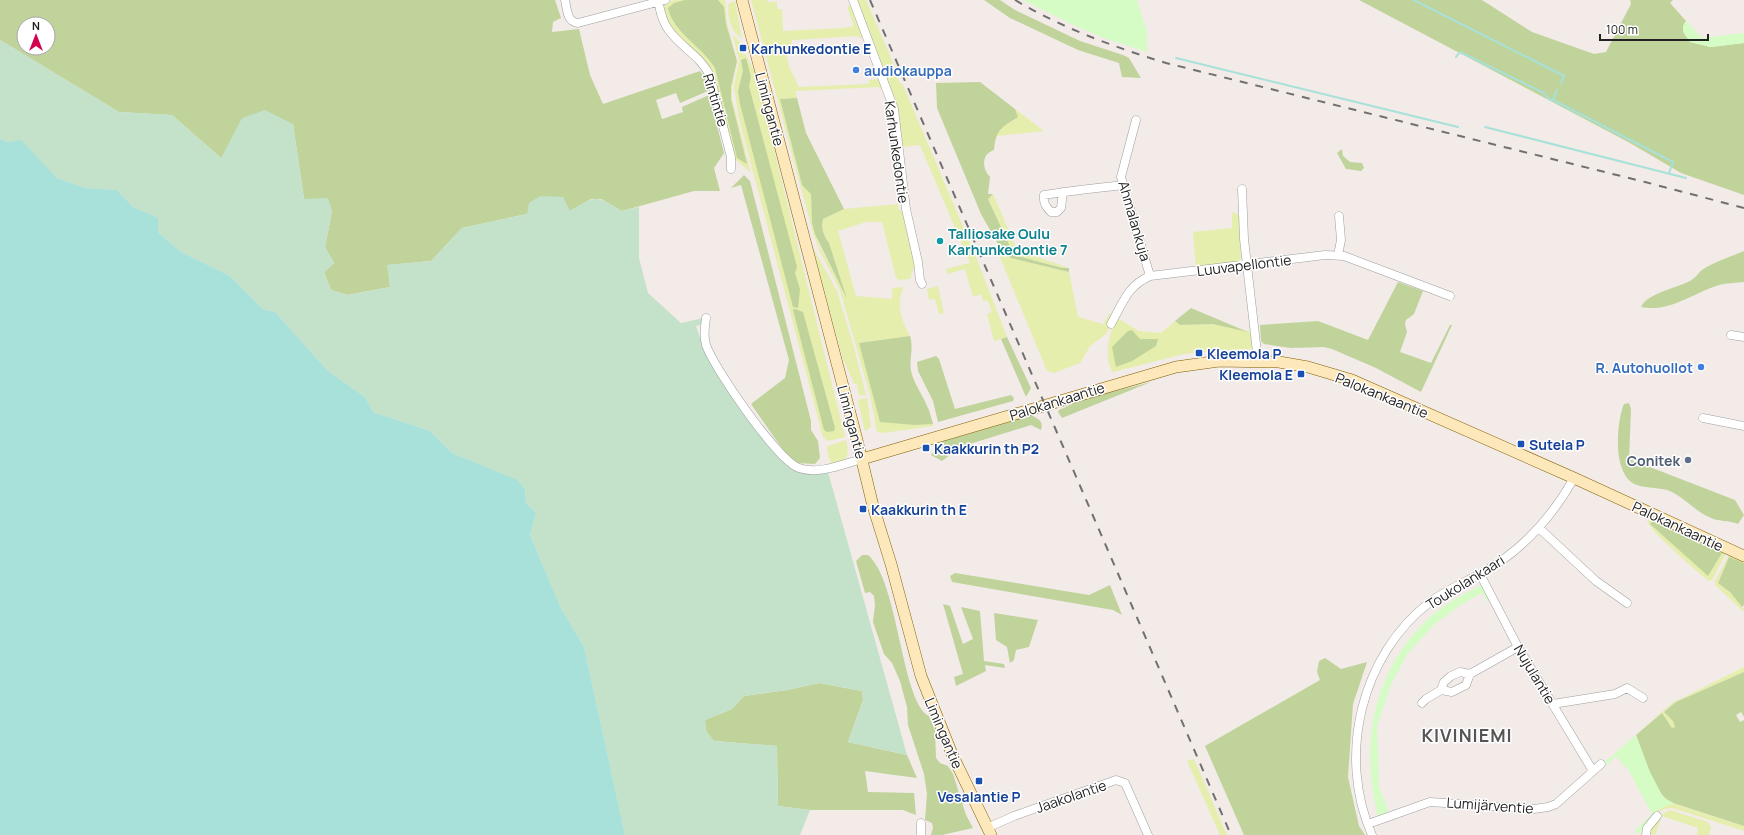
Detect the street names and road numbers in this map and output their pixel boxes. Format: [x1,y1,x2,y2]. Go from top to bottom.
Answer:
street label: Limingantie [751,70,789,148]
street label: Rintintie [699,71,733,129]
street label: Karhunkedontie [880,100,914,204]
street label: Ahmalankuja [1114,179,1156,263]
street label: Luuvapellontie [1196,250,1292,280]
street label: Palokankaantie [1333,368,1431,422]
street label: Palokankaantie [1007,378,1107,424]
street label: Limingantie [833,383,871,461]
street label: Palokankaantie [1629,497,1727,555]
street label: Toukolankaari [1422,550,1508,614]
street label: Nujulantie [1510,641,1560,707]
street label: Limingantie [921,695,967,771]
street label: Jaakolantie [1033,775,1109,817]
street label: Lumijärventie [1446,792,1534,818]

